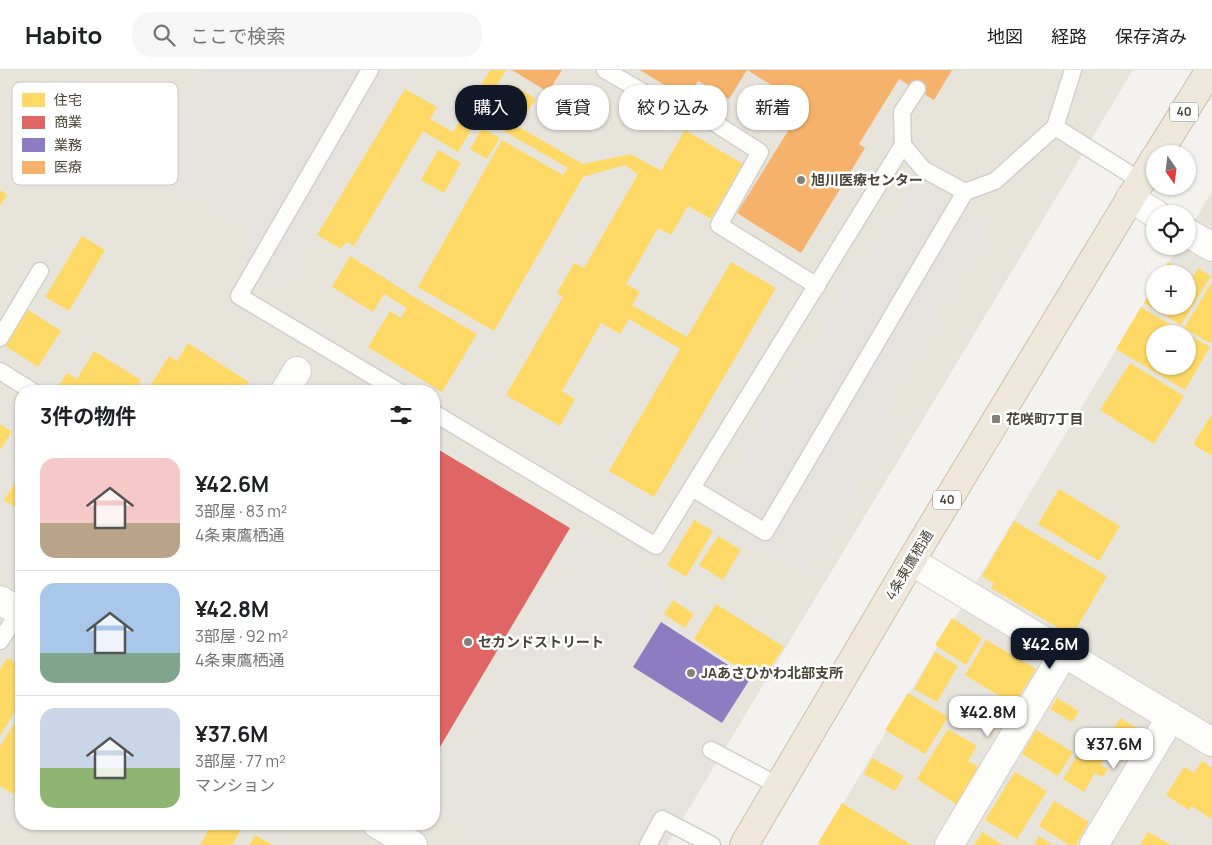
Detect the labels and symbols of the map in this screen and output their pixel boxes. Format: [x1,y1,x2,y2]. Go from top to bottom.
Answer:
legend [12,82,178,185]
text: 住宅 [54,90,82,109]
road number: 40 [1170,102,1198,122]
text: 商業 [54,112,82,131]
text: 業務 [54,135,82,154]
north arrow [1146,145,1196,195]
text: 医療 [54,157,82,176]
place label: 旭川医療センター [811,170,923,189]
marker: 旭川医療センター [795,174,807,186]
place label: 花咲町7丁目 [1006,409,1083,428]
marker: 花咲町7丁目 [990,413,1002,425]
road number: 40 [933,490,961,510]
street label: 4条東鷹栖通 [880,526,937,603]
pin: ¥42.6M [1009,628,1091,670]
place label: セカンドストリート [478,632,604,651]
marker: セカンドストリート [462,636,474,648]
place label: JAあさひかわ北部支所 [701,663,843,682]
marker: JAあさひかわ北部支所 [685,667,697,679]
pin: ¥42.8M [947,696,1029,738]
pin: ¥37.6M [1073,728,1155,770]

